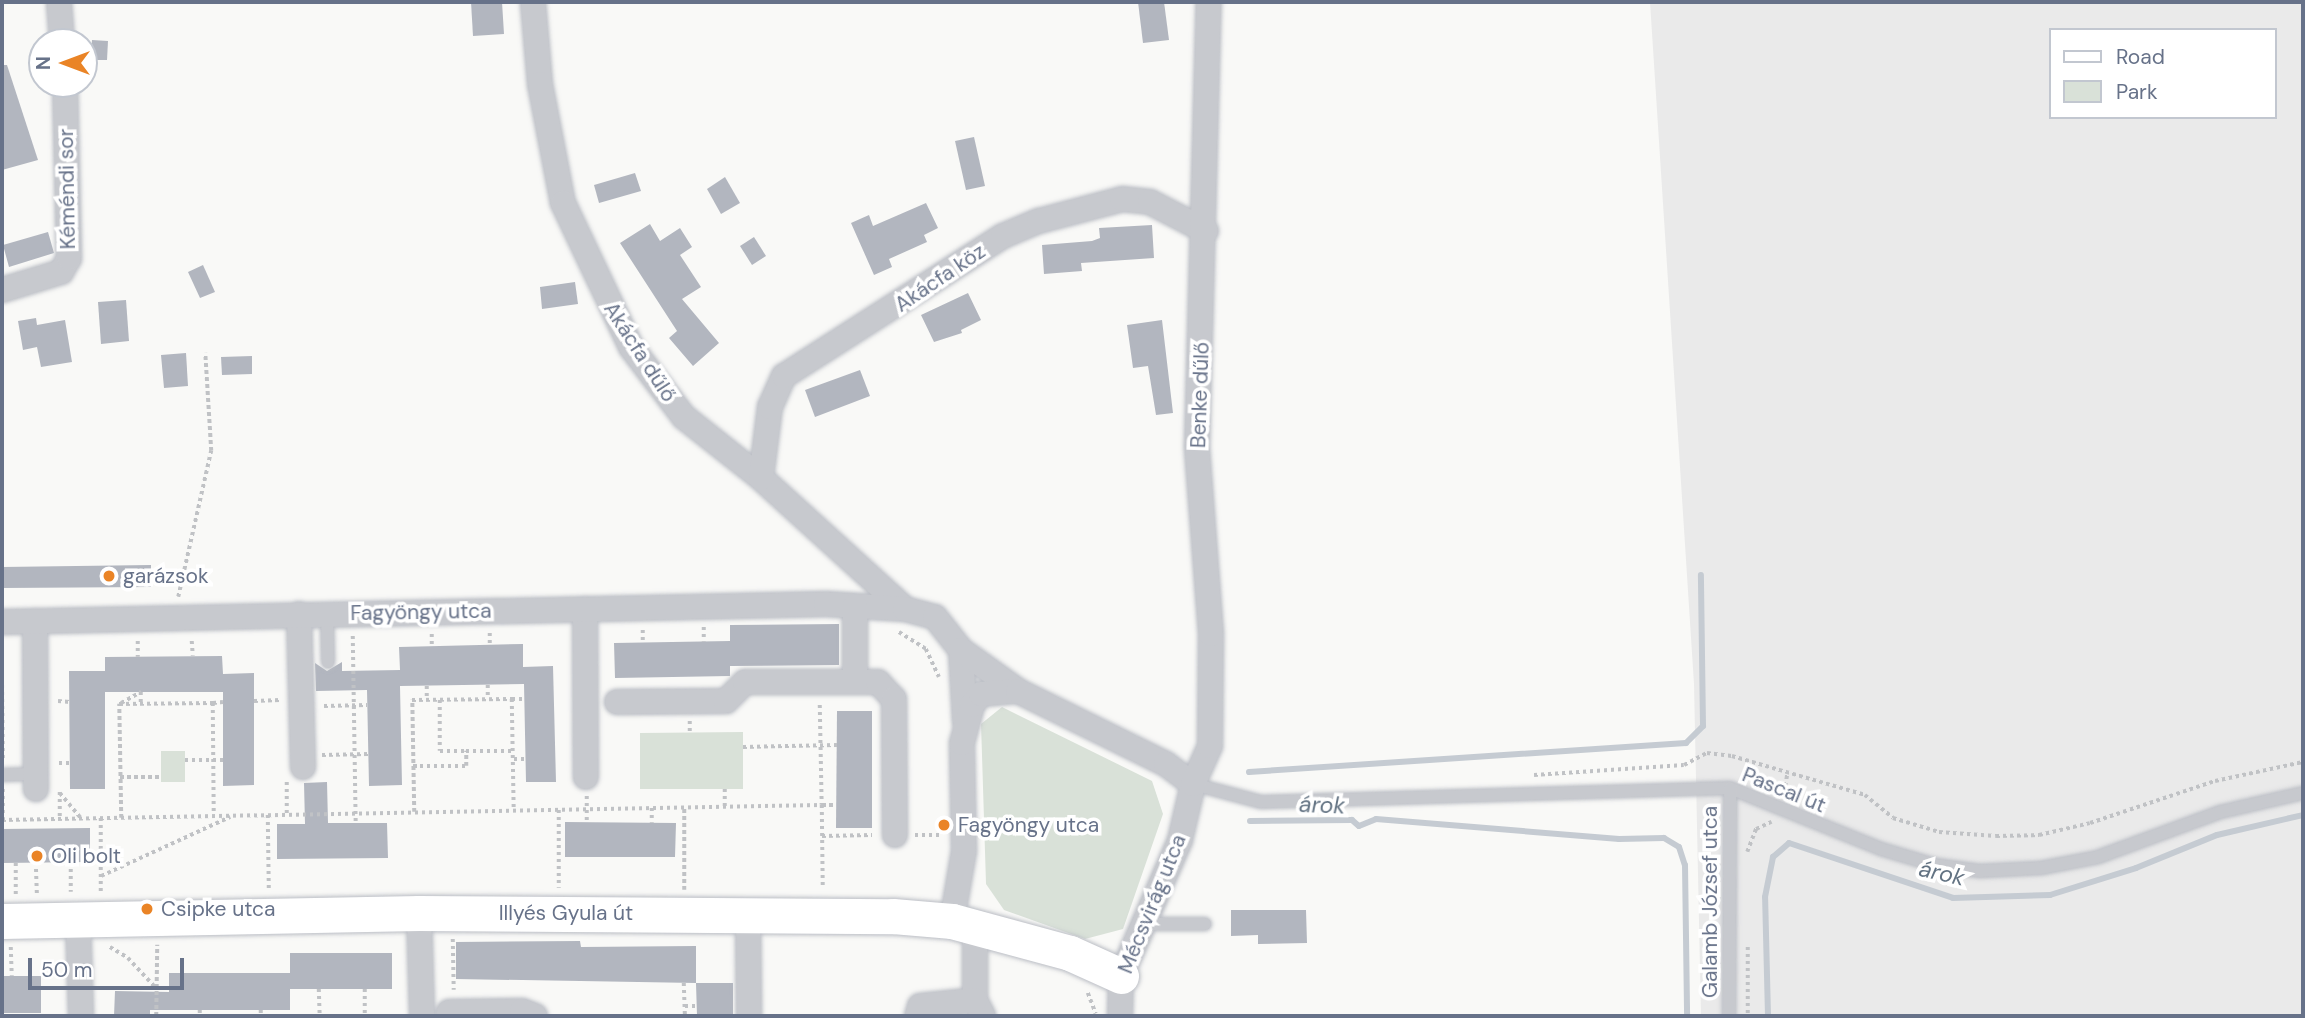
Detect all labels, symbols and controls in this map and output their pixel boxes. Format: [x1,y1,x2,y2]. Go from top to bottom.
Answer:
north arrow [28,28,98,98]
legend [2050,28,2277,119]
text: Road [2116,43,2165,71]
text: N [31,56,56,70]
text: Park [2116,78,2157,106]
street label: Kéméndi sor [53,128,81,250]
street label: Akácfa köz [890,239,990,317]
street label: Akácfa dűlő [598,297,682,407]
street label: Benke dűlő [1186,341,1214,449]
place label: garázsok [123,563,209,589]
marker: garázsok [101,568,117,584]
street label: Fagyöngy utca [350,598,492,626]
street label: Pascal út [1739,762,1829,818]
water label: árok [1298,790,1346,820]
street label: Galamb József utca [1697,806,1723,998]
place label: Fagyöngy utca [958,812,1099,838]
marker: Fagyöngy utca [936,817,952,833]
street label: Mécsvirág utca [1113,831,1191,977]
place label: Oli bolt [51,843,121,869]
marker: Oli bolt [29,848,45,864]
water label: árok [1916,854,1968,892]
place label: Csipke utca [161,896,276,922]
street label: Illyés Gyula út [499,900,633,926]
marker: Csipke utca [139,901,155,917]
scale bar [32,944,187,988]
text: 50 m [41,956,92,984]

